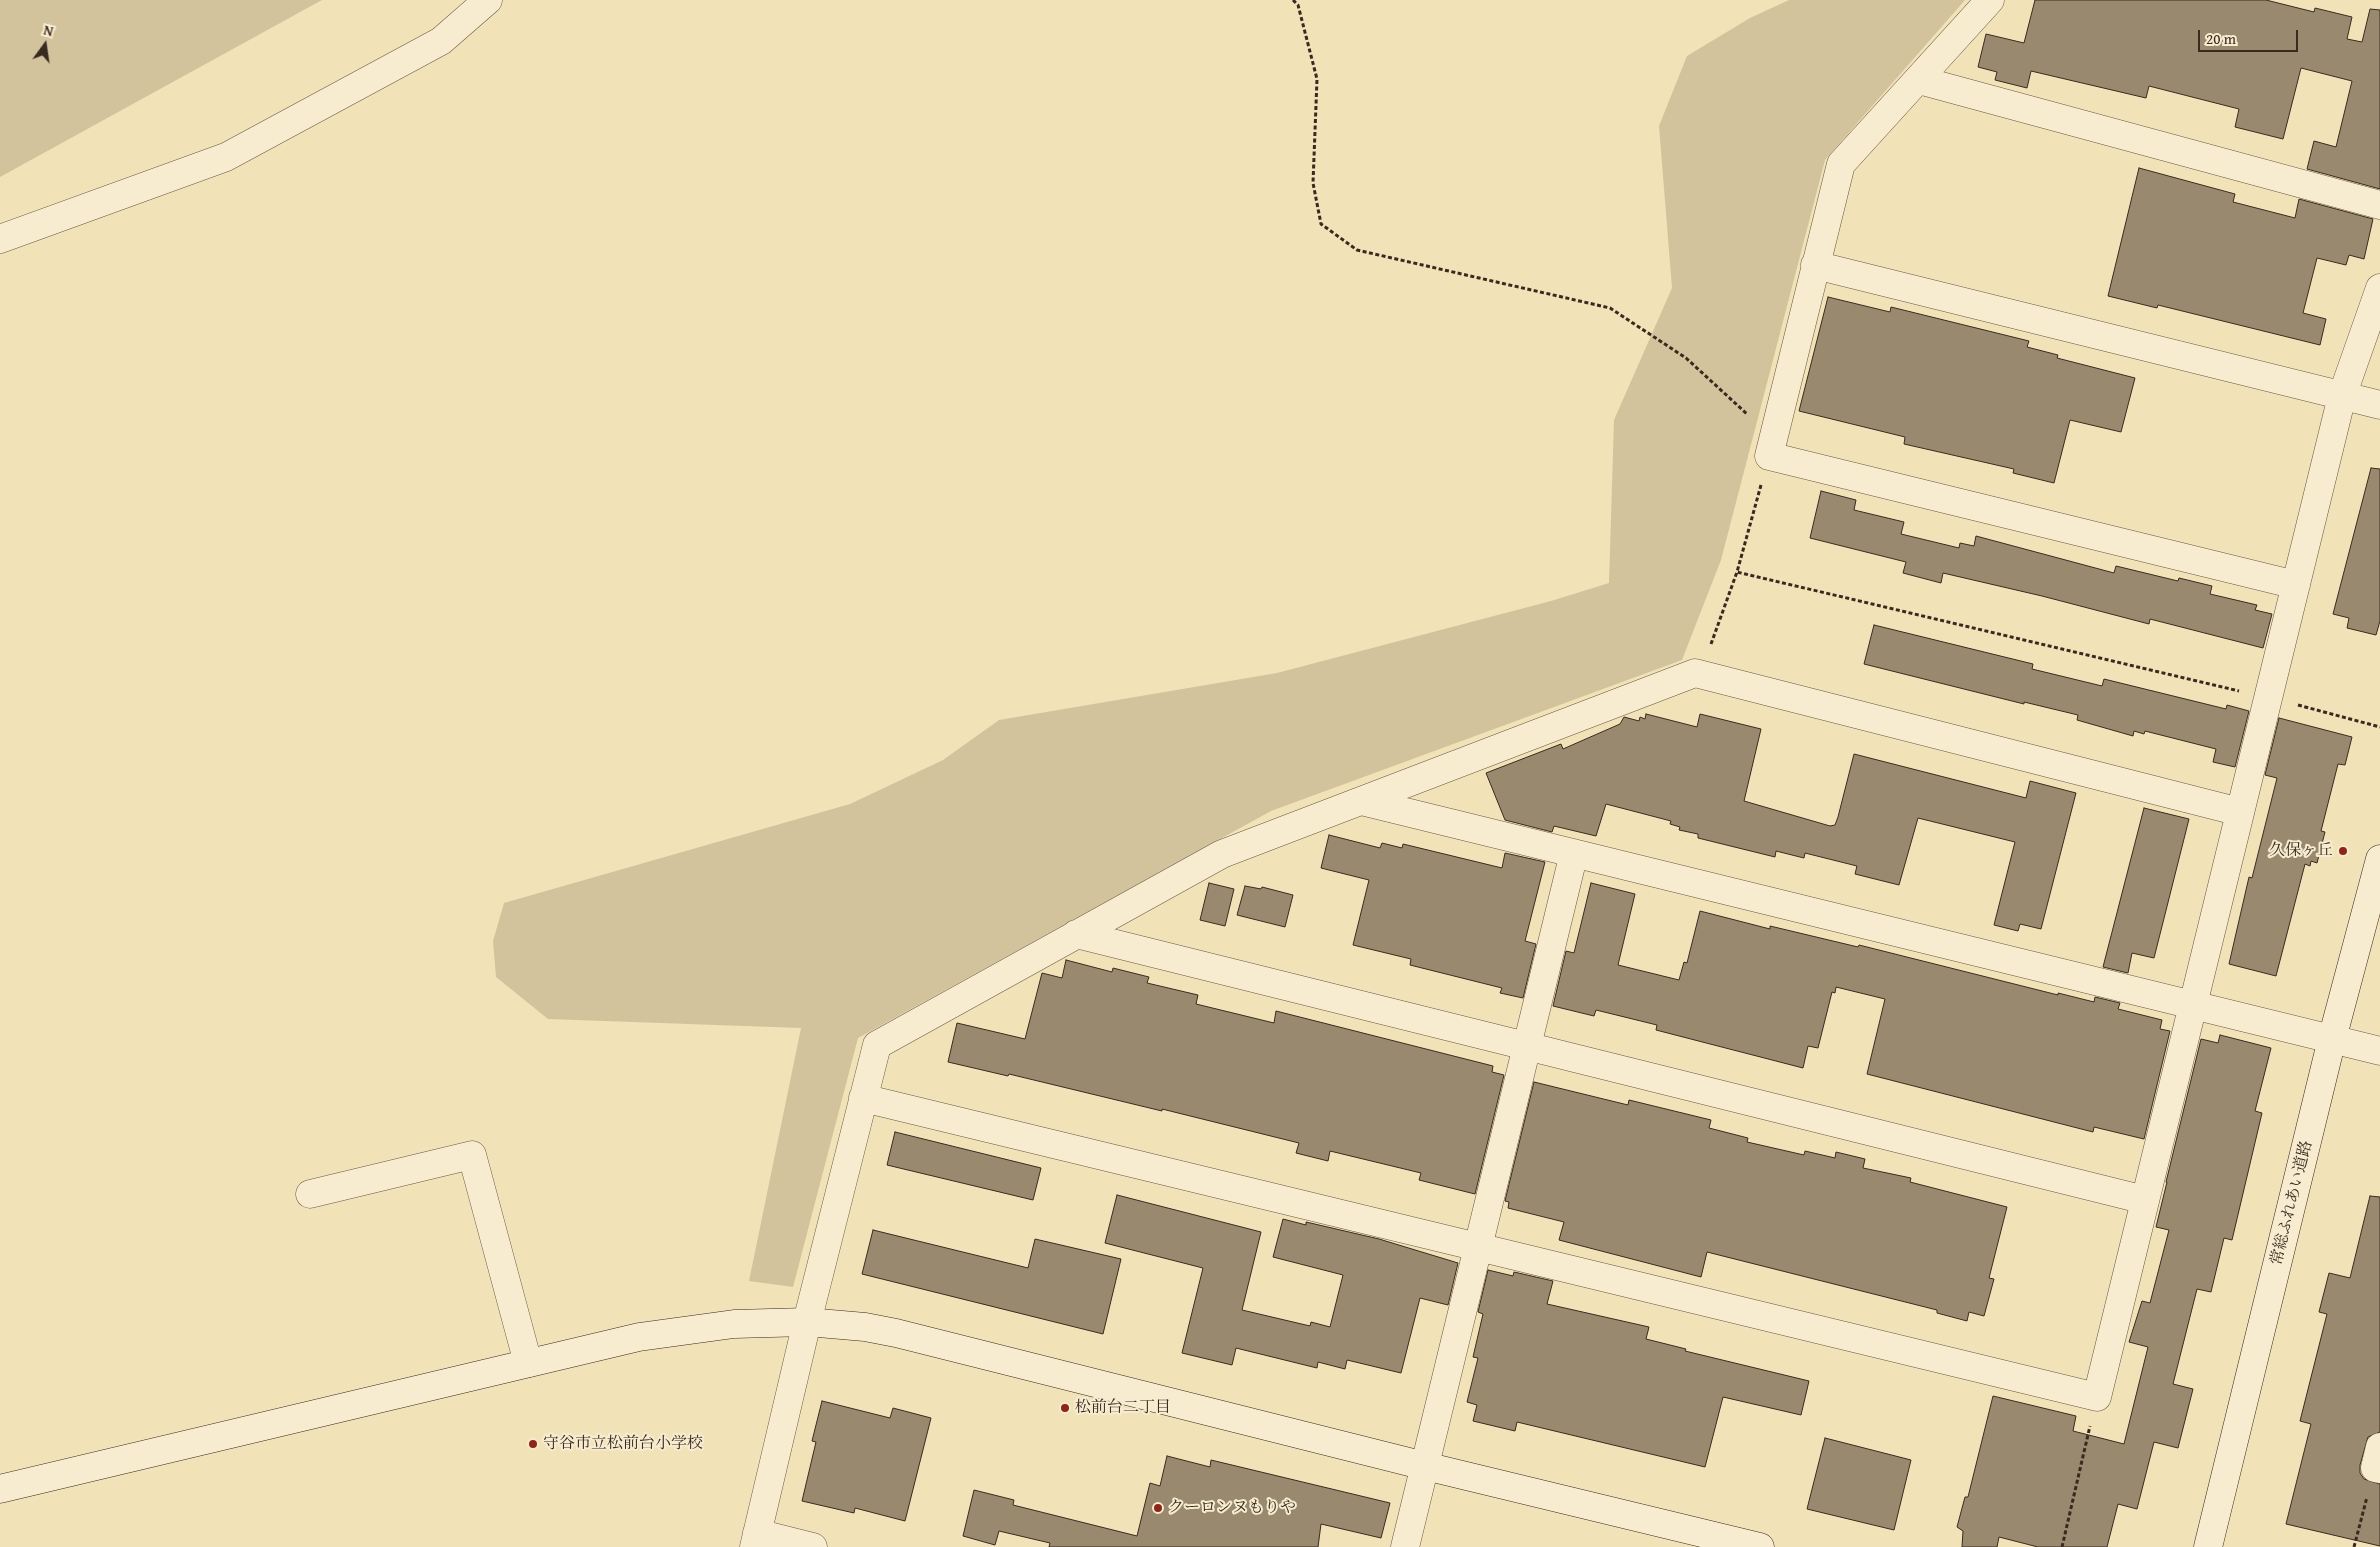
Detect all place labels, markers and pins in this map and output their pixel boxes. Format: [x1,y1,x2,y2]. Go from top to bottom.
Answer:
place label: 久保ヶ丘 [2269,841,2333,861]
marker: 久保ヶ丘 [2337,845,2349,857]
place label: 松前台二丁目 [1075,1398,1171,1418]
marker: 松前台二丁目 [1059,1402,1071,1414]
place label: 守谷市立松前台小学校 [543,1434,703,1454]
marker: 守谷市立松前台小学校 [527,1438,539,1450]
place label: クーロンヌもりや [1168,1498,1296,1518]
marker: クーロンヌもりや [1152,1502,1164,1514]

